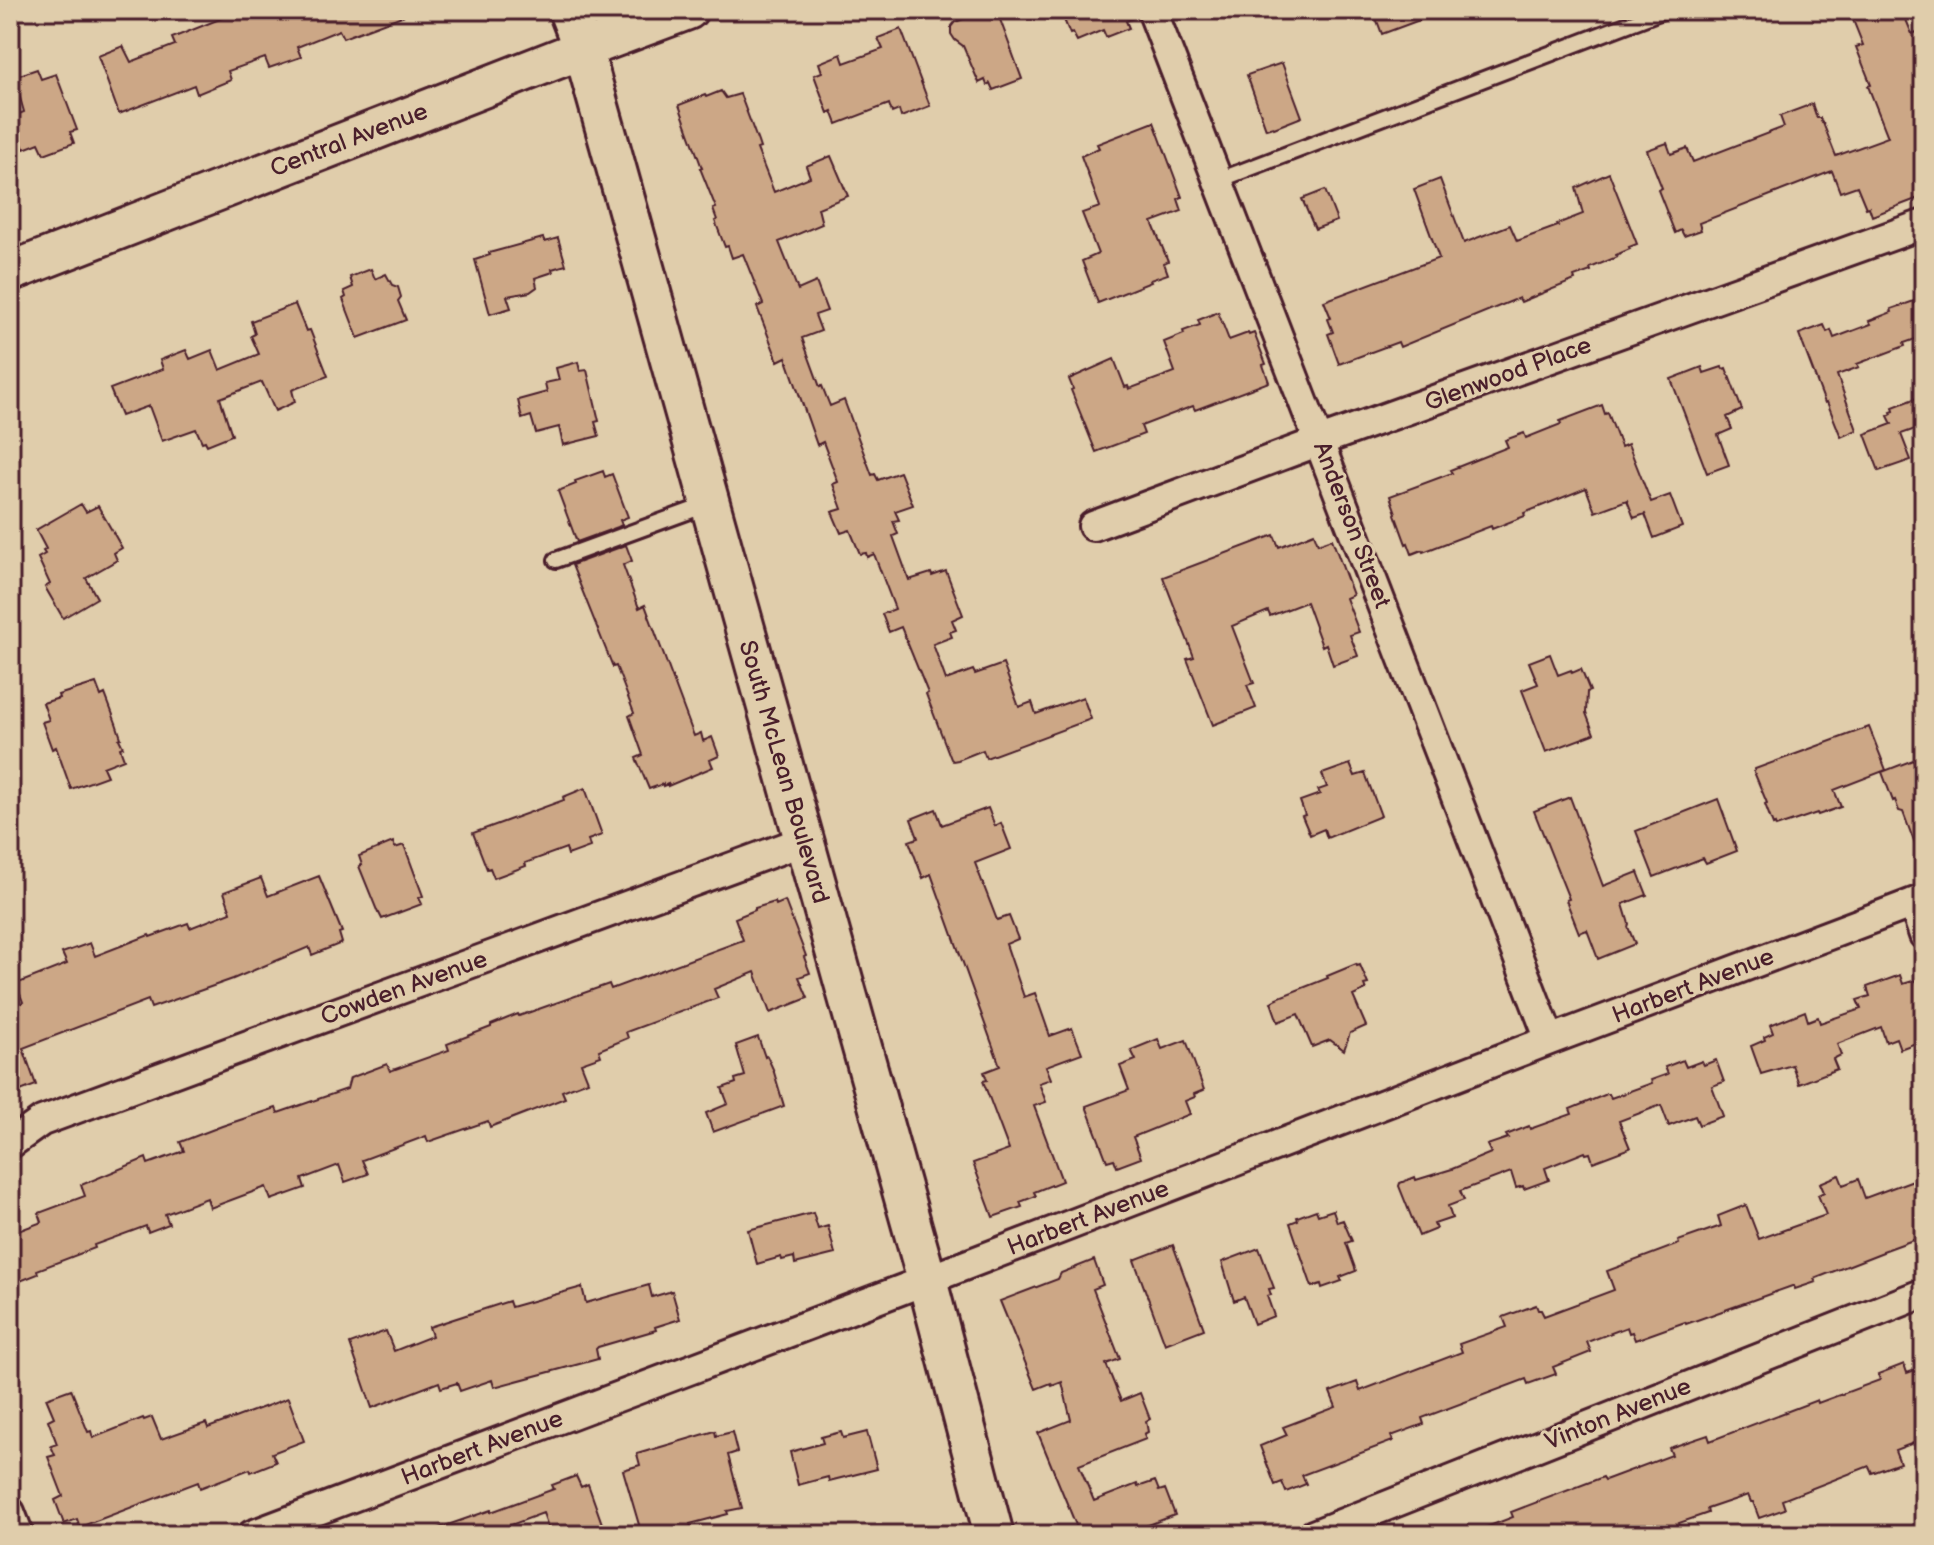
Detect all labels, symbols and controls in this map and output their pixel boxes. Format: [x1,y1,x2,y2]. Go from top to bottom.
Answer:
street label: Central Avenue [266,97,432,183]
street label: Glenwood Place [1421,330,1595,418]
street label: Anderson Street [1307,438,1397,613]
street label: South McLean Boulevard [733,637,835,907]
street label: Harbert Avenue [1608,942,1778,1030]
street label: Cowden Avenue [317,944,491,1032]
street label: Harbert Avenue [1003,1174,1173,1262]
street label: Vinton Avenue [1541,1372,1695,1456]
street label: Harbert Avenue [397,1404,567,1492]

